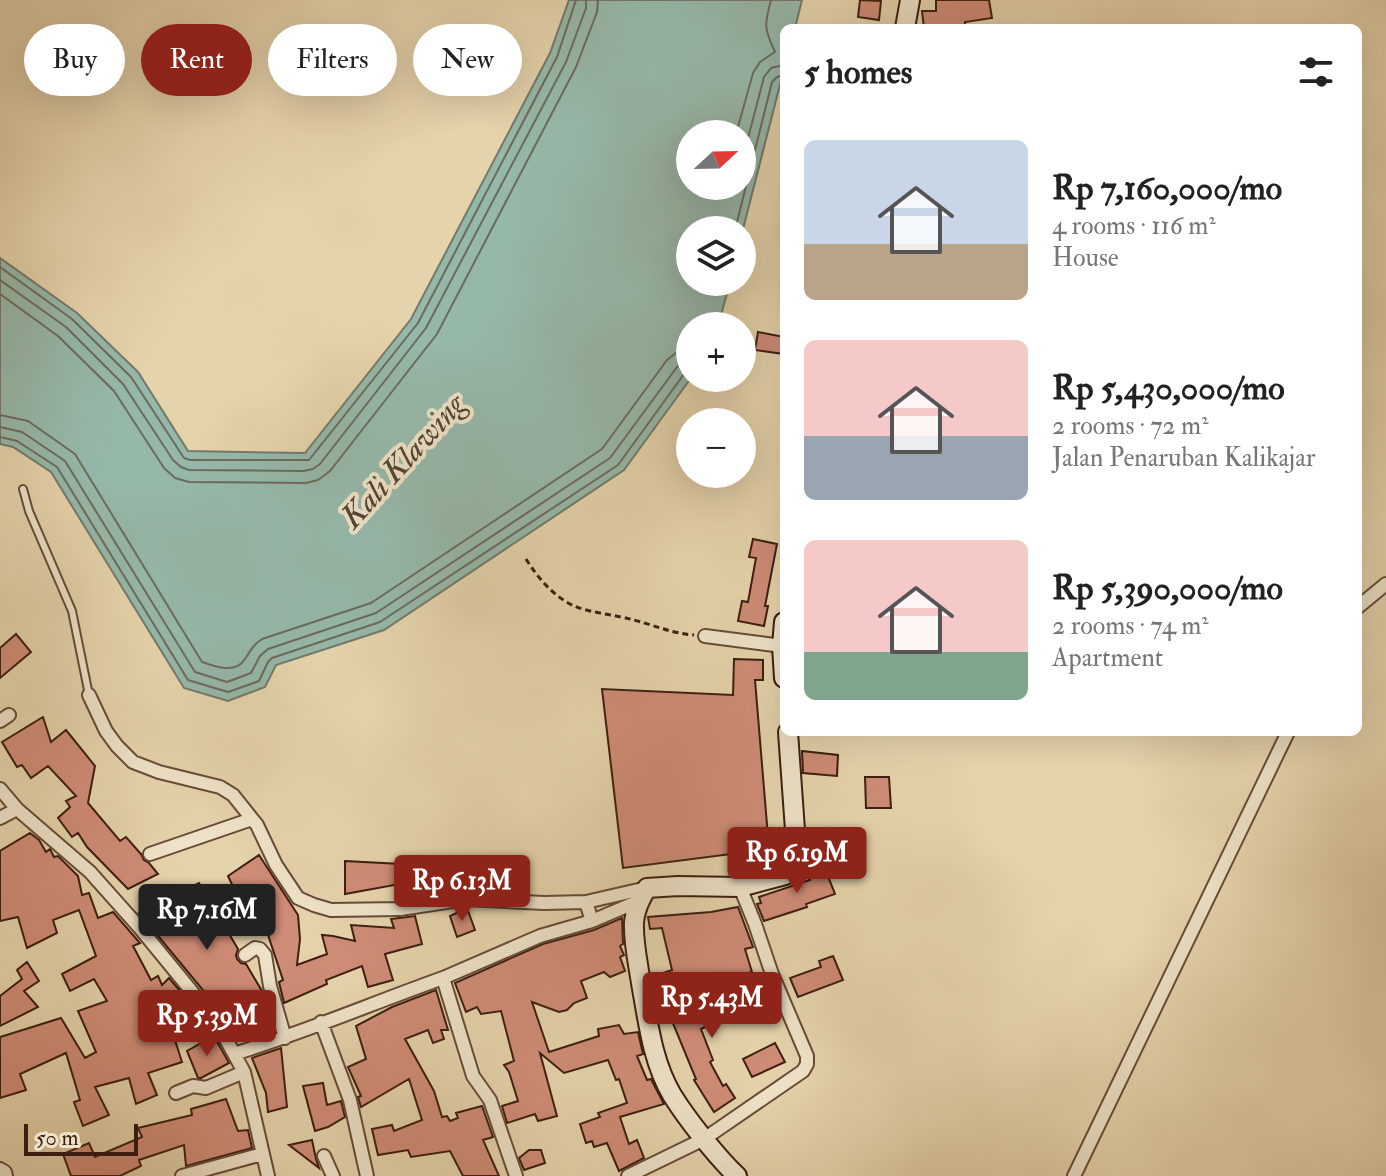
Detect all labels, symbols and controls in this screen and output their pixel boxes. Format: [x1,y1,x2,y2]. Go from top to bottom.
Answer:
chip: Buy [24,24,125,96]
chip: Rent [141,24,252,96]
chip: Filters [268,24,397,96]
chip: New [413,24,522,96]
icon: filters [1294,50,1338,94]
text: 5 homes [804,51,912,94]
north arrow [676,120,756,200]
map controls [676,120,756,488]
text: Rp 7,160,000/mo [1052,167,1282,210]
icon: home [868,172,964,268]
text: 4 rooms · 116 m² [1052,210,1216,242]
button: layers [676,216,756,296]
text: House [1052,242,1119,274]
button: + [676,312,756,392]
text: Rp 5,430,000/mo [1052,367,1285,410]
icon: home [868,372,964,468]
water label: Kali Klawing [331,384,475,538]
button: − [676,408,756,488]
text: 2 rooms · 72 m² [1052,410,1209,442]
text: Jalan Penaruban Kalikajar [1052,442,1316,474]
text: Rp 5,390,000/mo [1052,567,1283,610]
icon: home [868,572,964,668]
text: 2 rooms · 74 m² [1052,610,1209,642]
text: Apartment [1052,642,1163,674]
pin: Rp 6.19M [714,827,880,895]
text: Rp 6.19M [745,837,849,869]
pin: Rp 6.13M [379,855,545,923]
text: Rp 6.13M [412,865,512,897]
pin: Rp 7.16M [124,884,290,952]
text: Rp 7.16M [156,894,258,926]
pin: Rp 5.43M [629,972,795,1040]
text: Rp 5.43M [661,982,763,1014]
pin: Rp 5.39M [124,990,290,1058]
text: Rp 5.39M [156,1000,258,1032]
scale bar [24,1120,138,1156]
text: 50 m [36,1124,78,1152]

